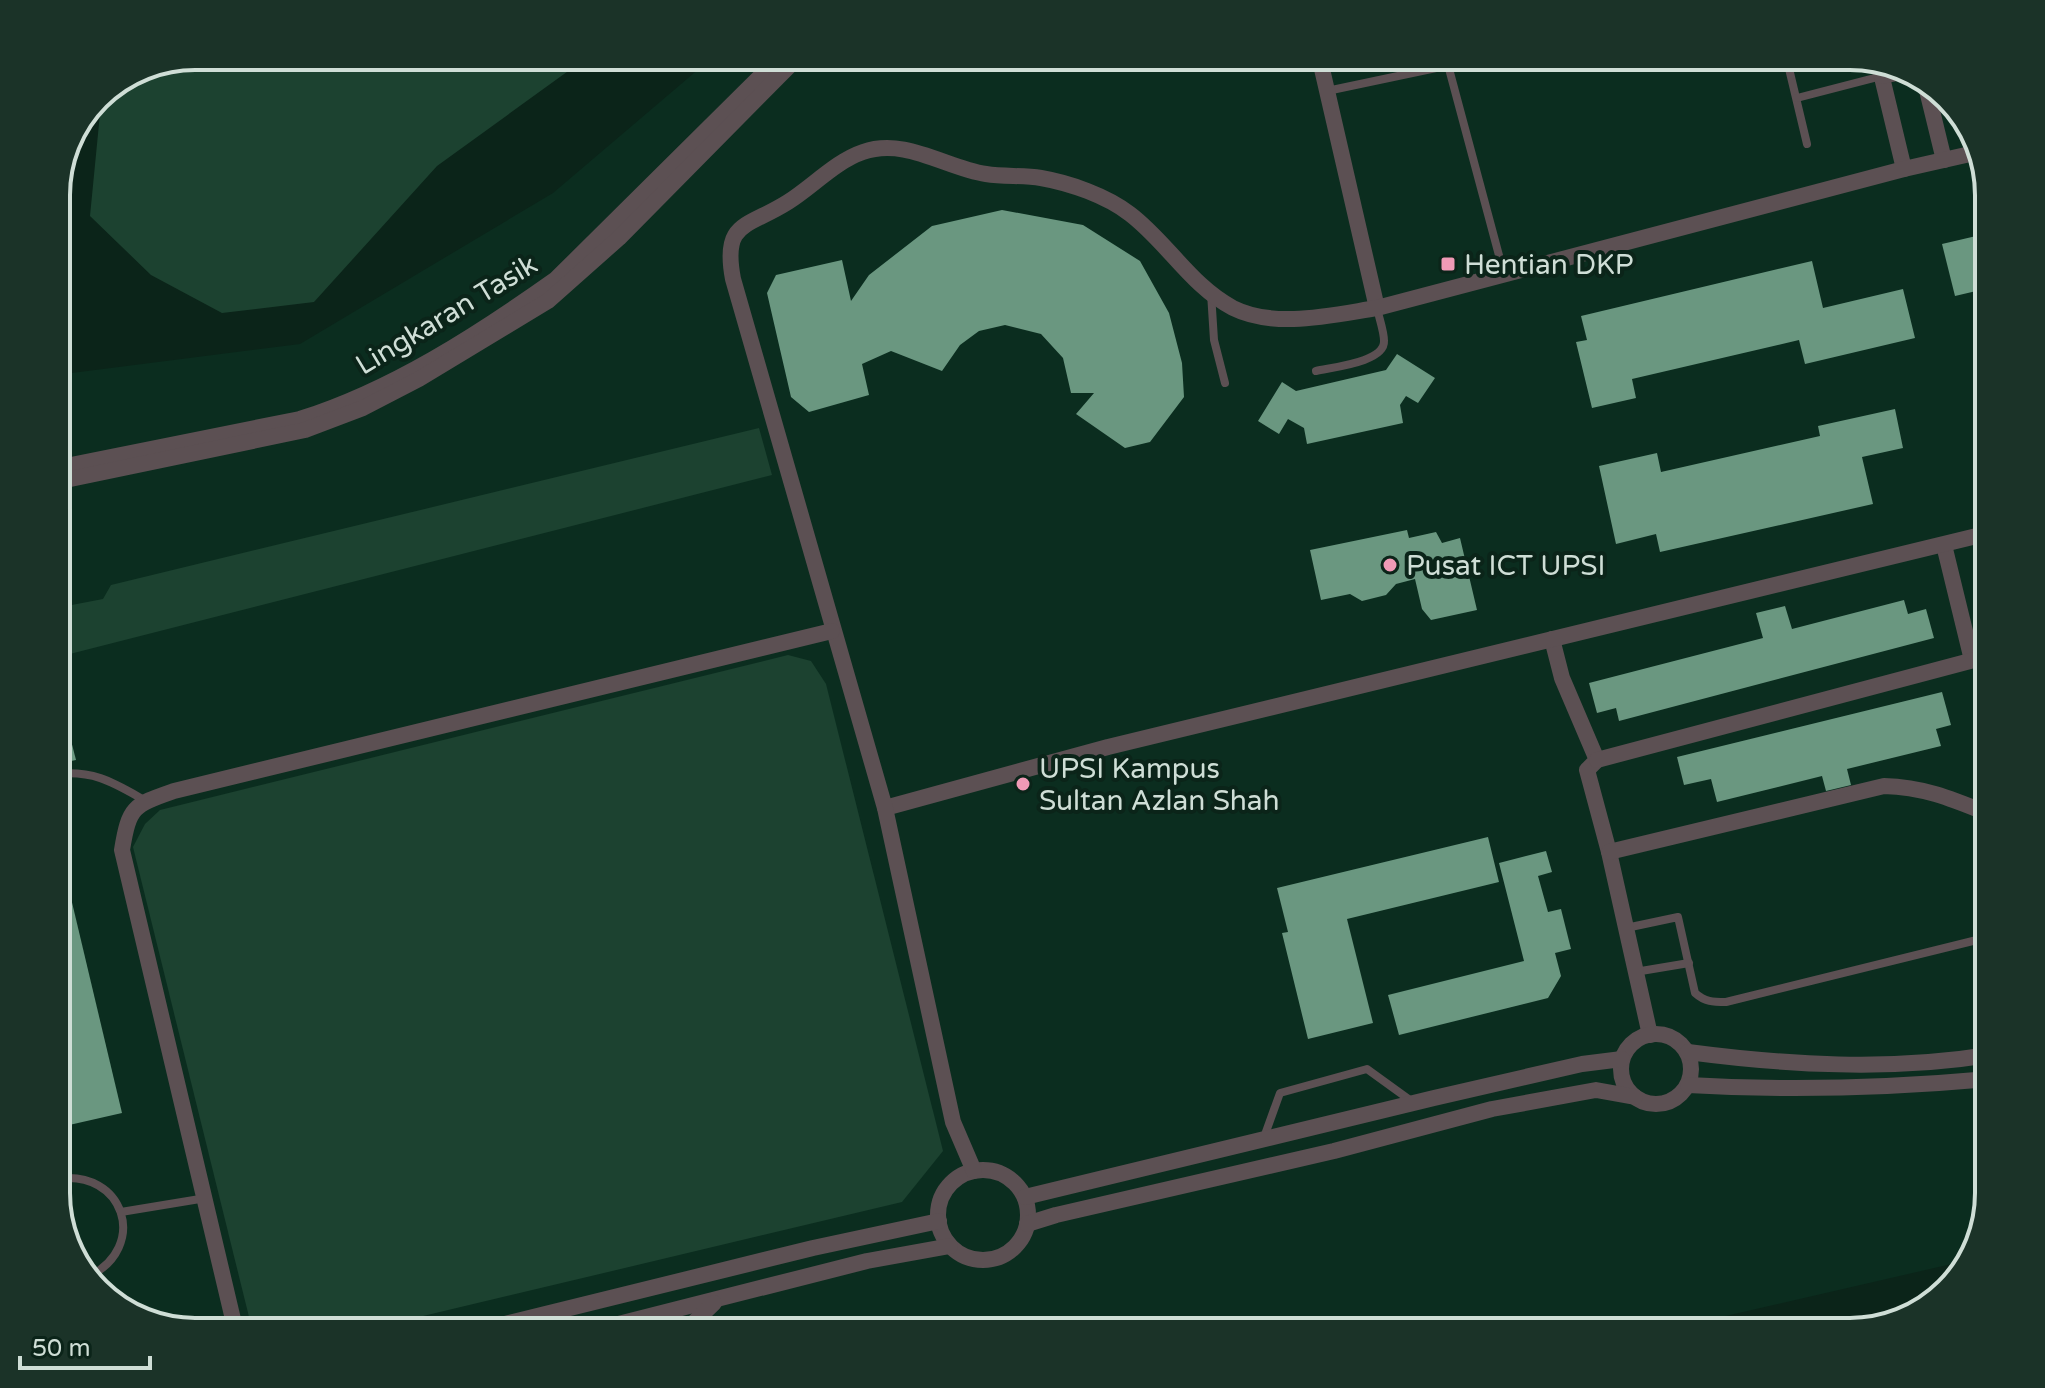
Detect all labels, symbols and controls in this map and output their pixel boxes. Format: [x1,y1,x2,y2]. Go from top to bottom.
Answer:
street label: Lingkaran Tasik [350,247,543,382]
place label: Hentian DKP [1464,248,1634,282]
marker: Hentian DKP [1439,255,1457,273]
place label: Pusat ICT UPSI [1406,549,1606,583]
marker: Pusat ICT UPSI [1381,556,1399,574]
place label: UPSI Kampus Sultan Azlan Shah [1039,752,1280,818]
marker: UPSI Kampus Sultan Azlan Shah [1014,775,1032,793]
scale bar [20,1320,150,1370]
text: 50 m [32,1334,90,1363]

